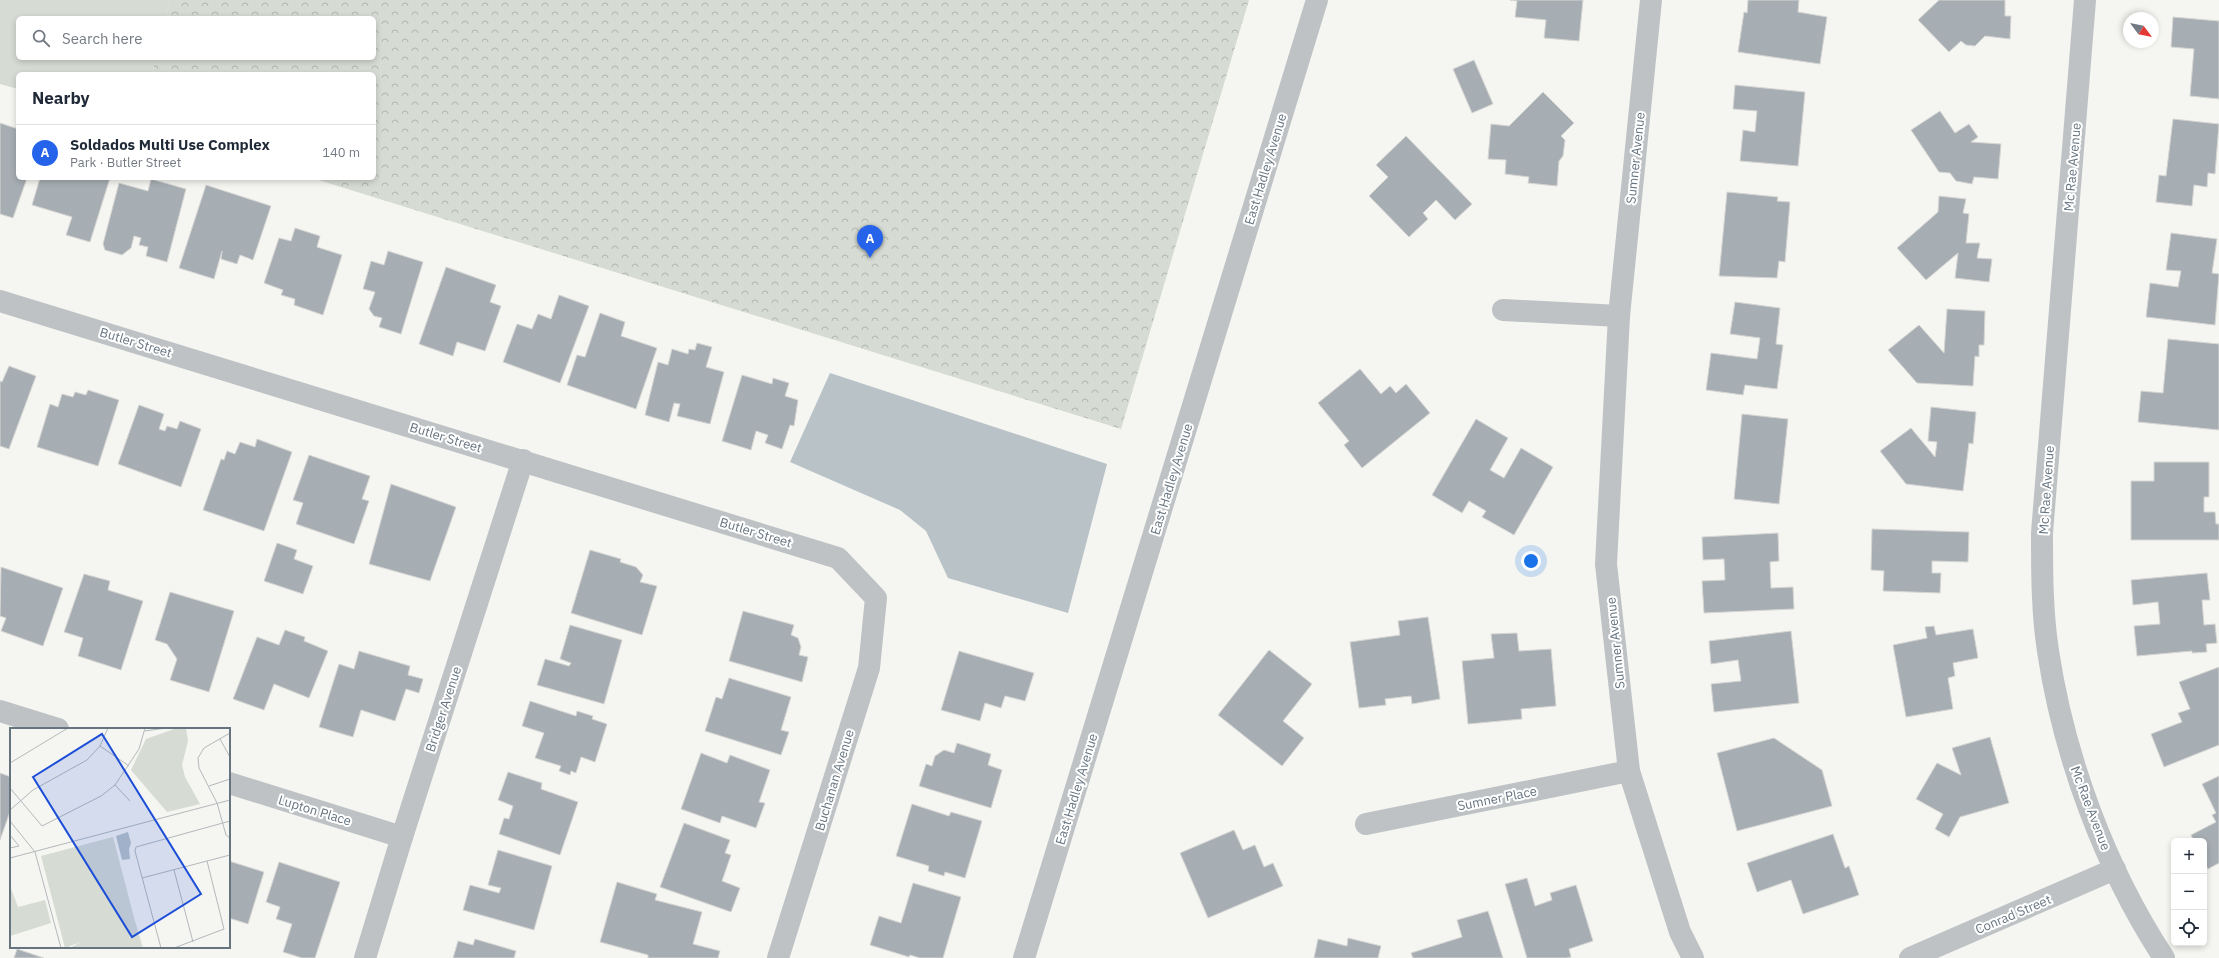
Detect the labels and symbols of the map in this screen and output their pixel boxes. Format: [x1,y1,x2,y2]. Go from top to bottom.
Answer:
north arrow [2123,12,2159,48]
street label: East Hadley Avenue [1240,111,1291,227]
street label: Sumner Avenue [1622,111,1649,205]
street label: Mc Rae Avenue [2060,122,2085,212]
pin: A [857,225,883,258]
street label: Butler Street [98,323,174,362]
street label: Butler Street [408,418,484,457]
street label: East Hadley Avenue [1146,421,1197,537]
street label: Mc Rae Avenue [2035,445,2058,535]
street label: Butler Street [718,513,794,552]
your location [1521,551,1541,571]
street label: Sumner Avenue [1602,596,1629,690]
street label: Bridger Avenue [422,664,465,754]
street label: Buchanan Avenue [811,727,858,833]
inset map [10,728,230,948]
street label: East Hadley Avenue [1051,731,1102,847]
street label: Mc Rae Avenue [2067,764,2114,853]
street label: Sumner Place [1456,782,1538,815]
street label: Lupton Place [276,791,353,830]
street label: Conrad Street [1973,891,2054,938]

